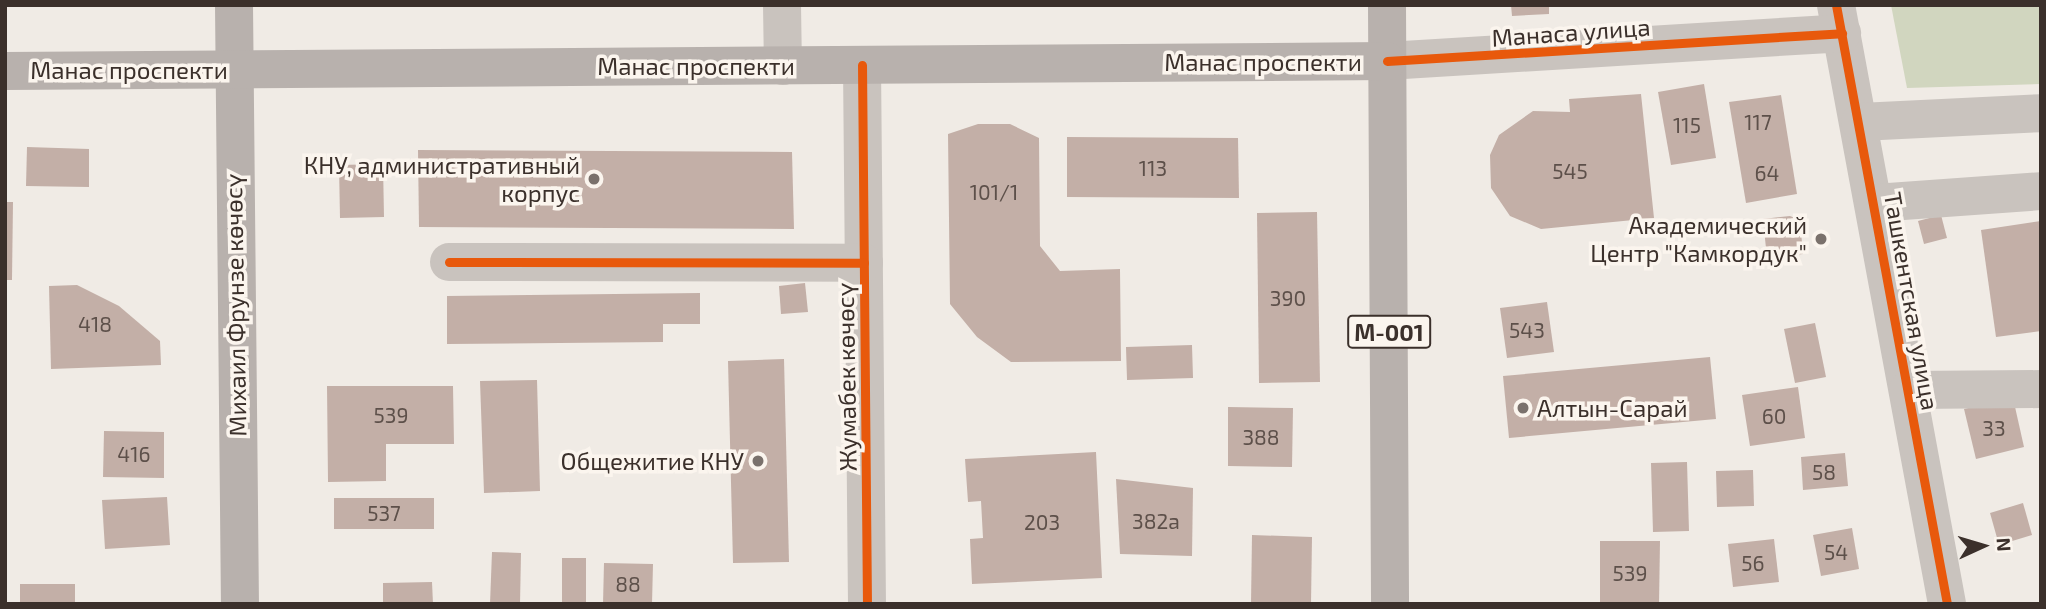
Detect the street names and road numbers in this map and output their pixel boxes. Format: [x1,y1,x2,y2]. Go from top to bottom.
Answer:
street label: Манаса улица [1491,12,1651,52]
street label: Манас проспекти [1164,48,1362,76]
street label: Манас проспекти [597,52,795,80]
street label: Манас проспекти [30,56,228,84]
street label: Михаил Фрунзе көчөсү [218,173,252,437]
street label: Ташкентская улица [1879,190,1945,412]
street label: Жумабек көчөсү [830,282,862,472]
road number: М-001 [1347,312,1431,352]

